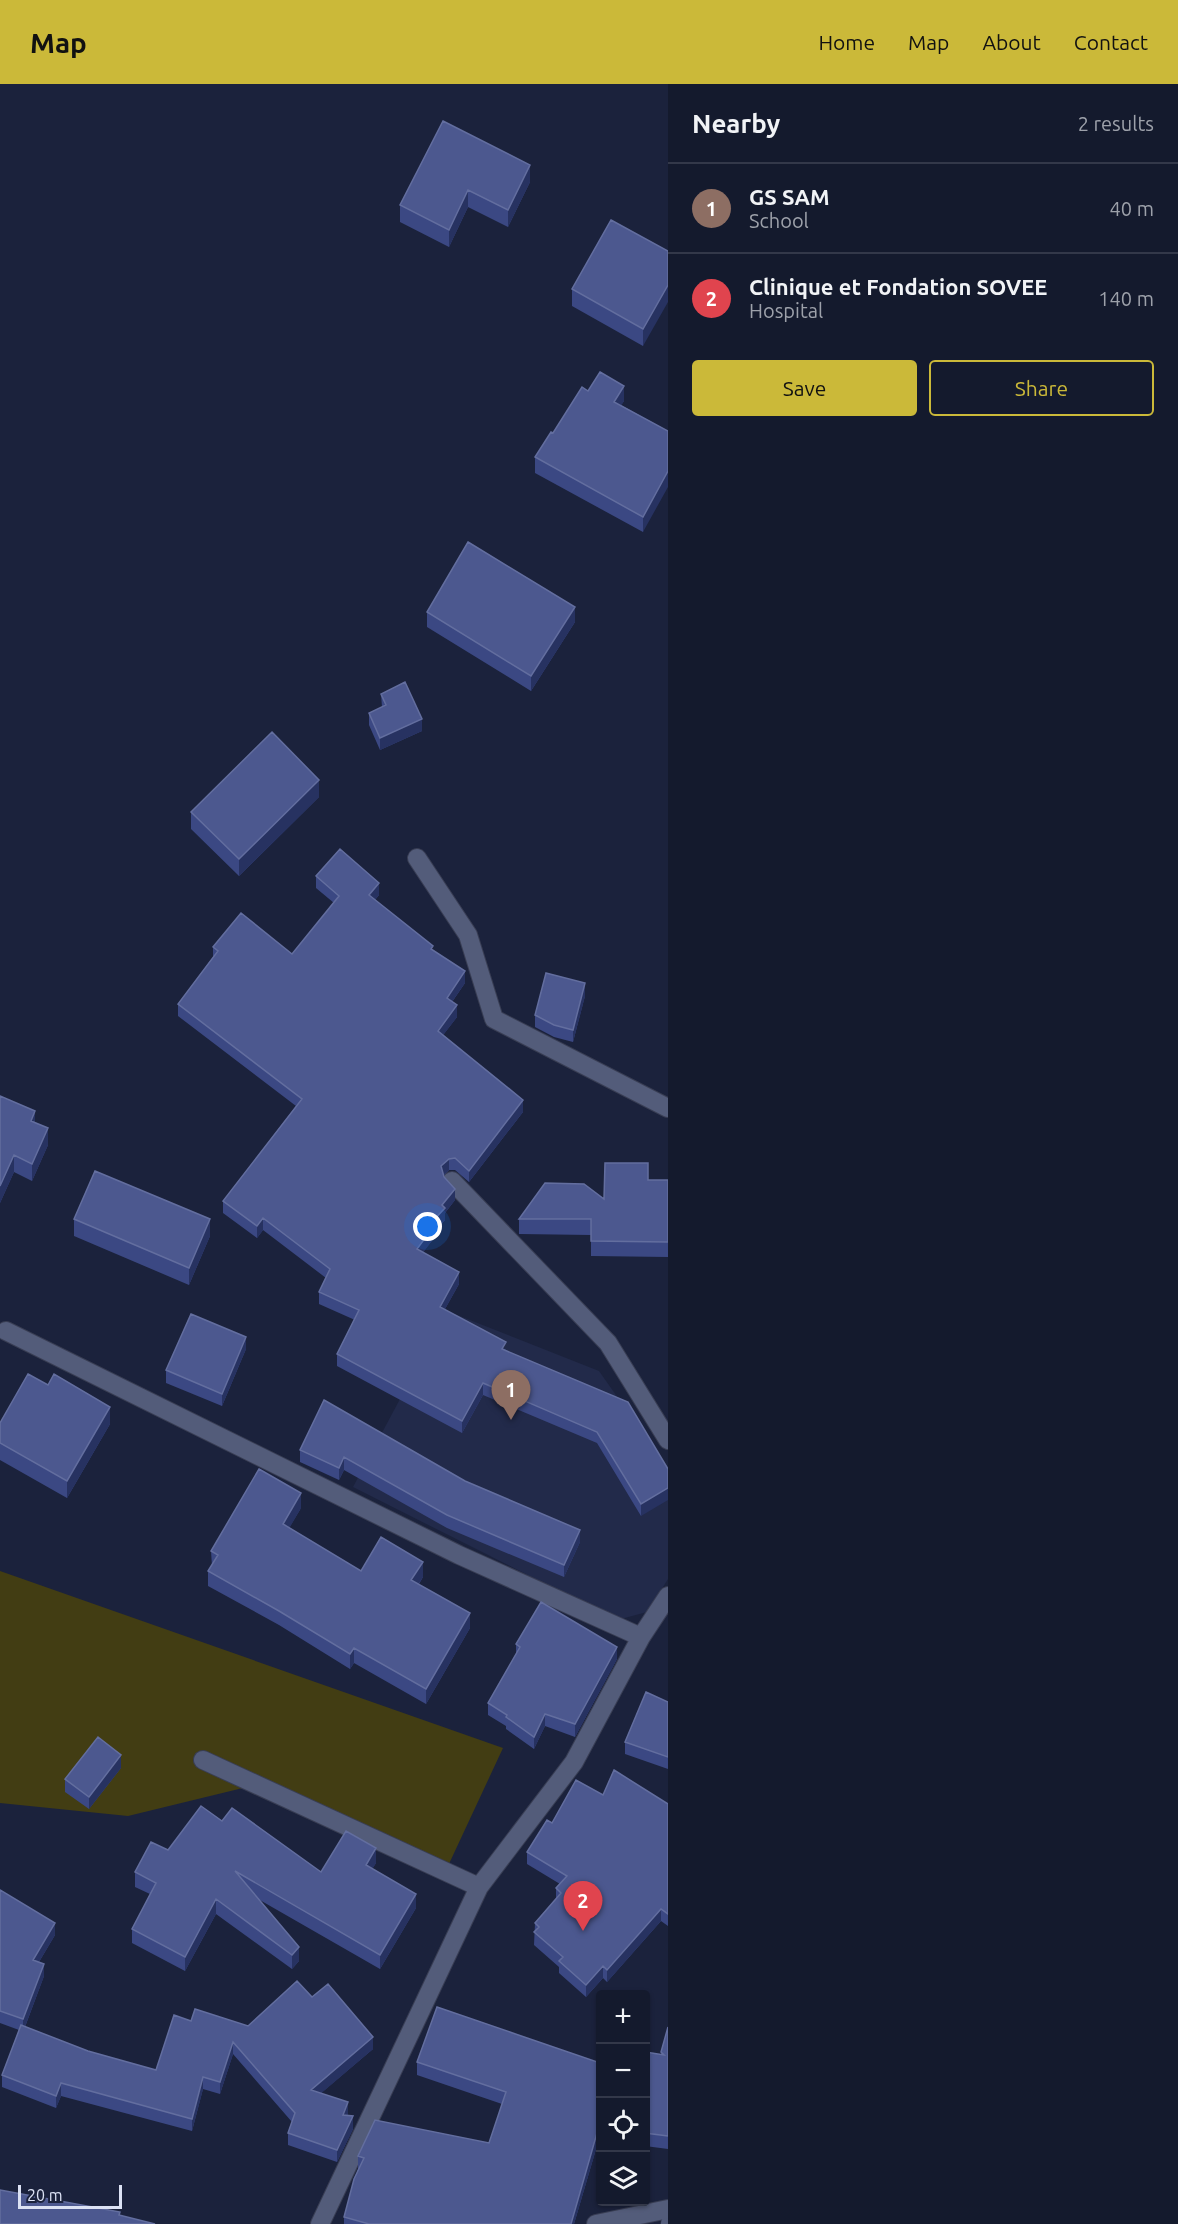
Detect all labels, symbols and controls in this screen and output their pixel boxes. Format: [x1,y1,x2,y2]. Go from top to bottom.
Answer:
text: Map [30,27,87,58]
text: Home [818,30,875,54]
text: Map [908,30,949,54]
text: About [982,30,1041,54]
text: Contact [1074,30,1148,54]
text: Nearby [692,109,780,138]
text: 2 results [1078,112,1154,135]
text: GS SAM [749,184,829,209]
text: 1 [706,197,717,220]
text: 40 m [1110,197,1154,220]
text: School [749,209,809,232]
text: Clinique et Fondation SOVEE [749,274,1047,299]
text: 2 [706,287,717,310]
text: 140 m [1098,287,1154,310]
text: Hospital [749,299,823,322]
button: Save [692,360,917,416]
button: Share [929,360,1154,416]
your location [413,1212,442,1241]
pin: 1 [492,1370,530,1420]
pin: 2 [564,1882,602,1931]
map controls [596,1990,650,2206]
button: + [596,1990,650,2044]
button: − [596,2044,650,2098]
button: locate [596,2098,650,2152]
button: layers [596,2152,650,2206]
scale bar [18,2182,122,2210]
text: 20 m [27,2186,63,2204]

